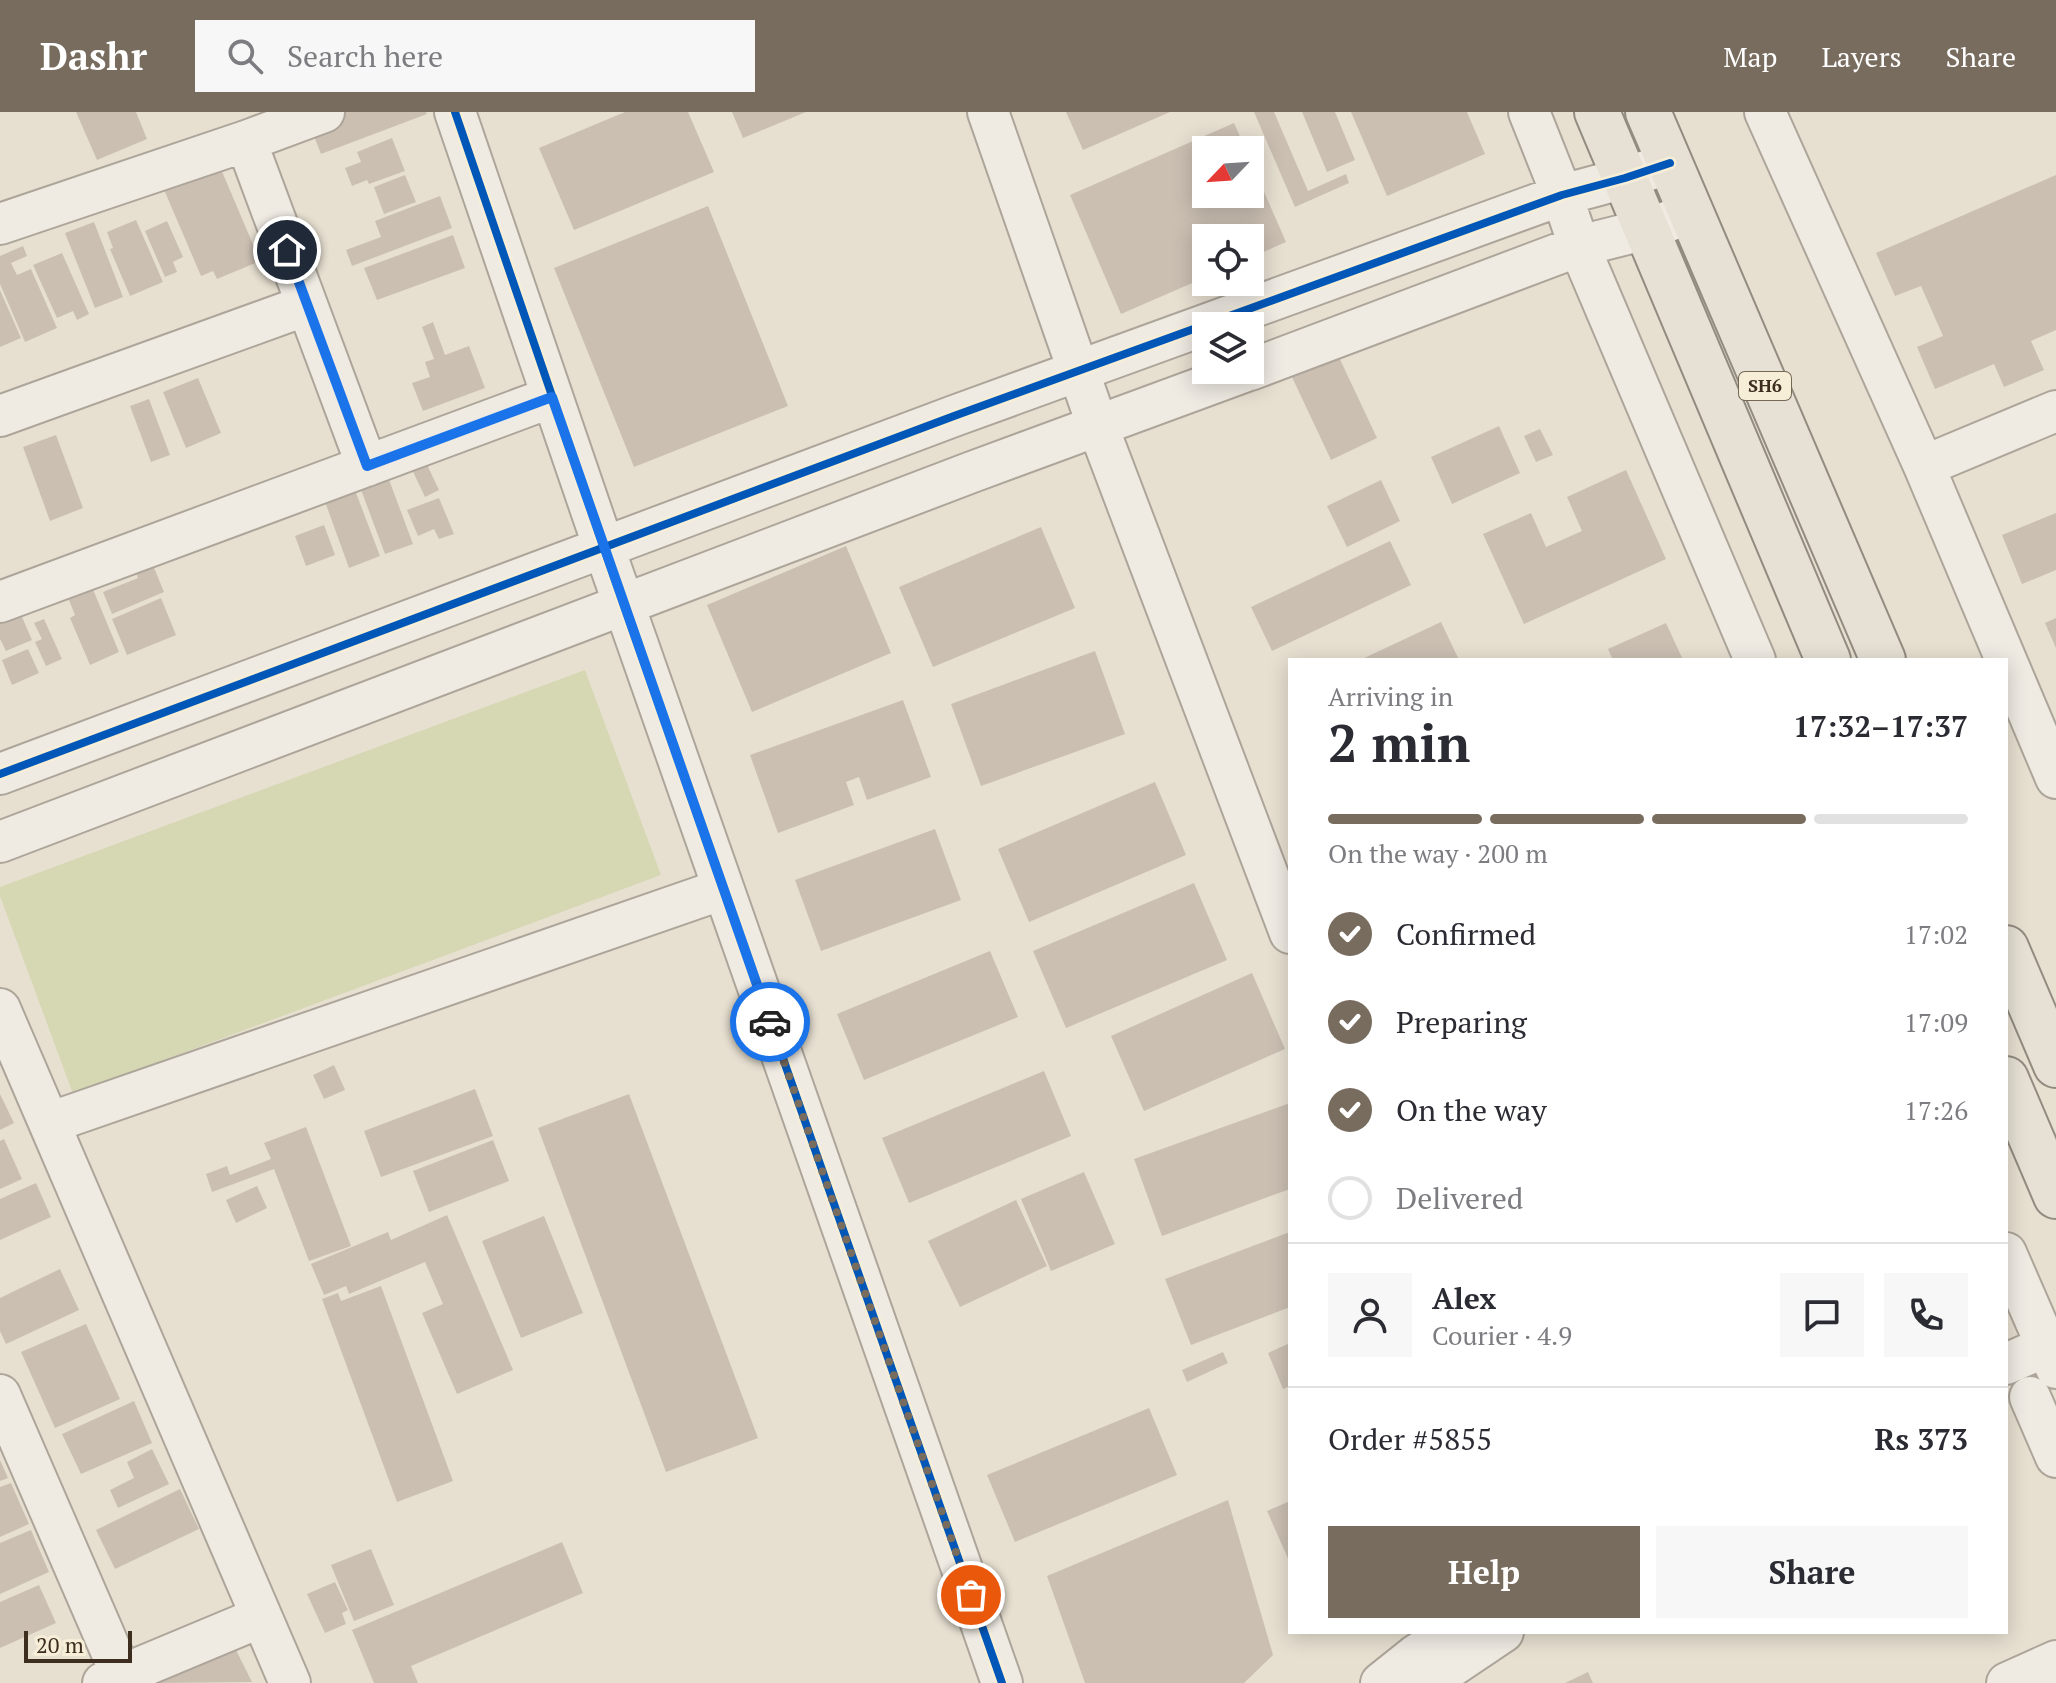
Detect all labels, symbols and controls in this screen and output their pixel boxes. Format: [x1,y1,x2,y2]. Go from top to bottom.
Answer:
search box [195,20,755,92]
text: Dashr [40,31,147,81]
icon: search [223,34,267,78]
text: Search here [287,36,443,76]
text: Map [1723,38,1777,75]
text: Layers [1821,38,1902,75]
text: Share [1946,38,2016,75]
north arrow [1192,136,1264,208]
map controls [1192,136,1264,384]
pin [253,216,321,284]
button: locate [1192,224,1264,296]
icon: home [265,228,309,272]
button: layers [1192,312,1264,384]
road number: SH6 [1739,372,1791,400]
text: Arriving in [1328,679,1453,713]
text: 17:32–17:37 [1793,706,1968,746]
text: 2 min [1328,708,1470,777]
text: On the way · 200 m [1328,836,1548,870]
icon: check [1328,912,1372,956]
text: Confirmed [1396,914,1536,954]
text: 17:02 [1904,917,1968,951]
courier [730,982,810,1062]
icon: car [748,1000,792,1044]
icon: check [1328,1000,1372,1044]
text: Preparing [1396,1002,1527,1042]
text: 17:09 [1904,1005,1968,1039]
icon: check [1328,1088,1372,1132]
text: On the way [1396,1090,1547,1130]
text: 17:26 [1904,1093,1968,1127]
text: Delivered [1396,1178,1523,1218]
button: person [1328,1273,1412,1357]
button: chat [1780,1273,1864,1357]
button: phone [1884,1273,1968,1357]
text: Alex [1432,1278,1496,1318]
text: Courier · 4.9 [1432,1318,1572,1352]
text: Order #5855 [1328,1419,1492,1459]
text: Rs 373 [1875,1419,1968,1459]
button: Help [1328,1526,1640,1618]
button: Share [1656,1526,1968,1618]
pin [937,1561,1005,1629]
icon: bag [949,1573,993,1617]
scale bar [24,1627,132,1663]
text: 20 m [36,1630,84,1659]

